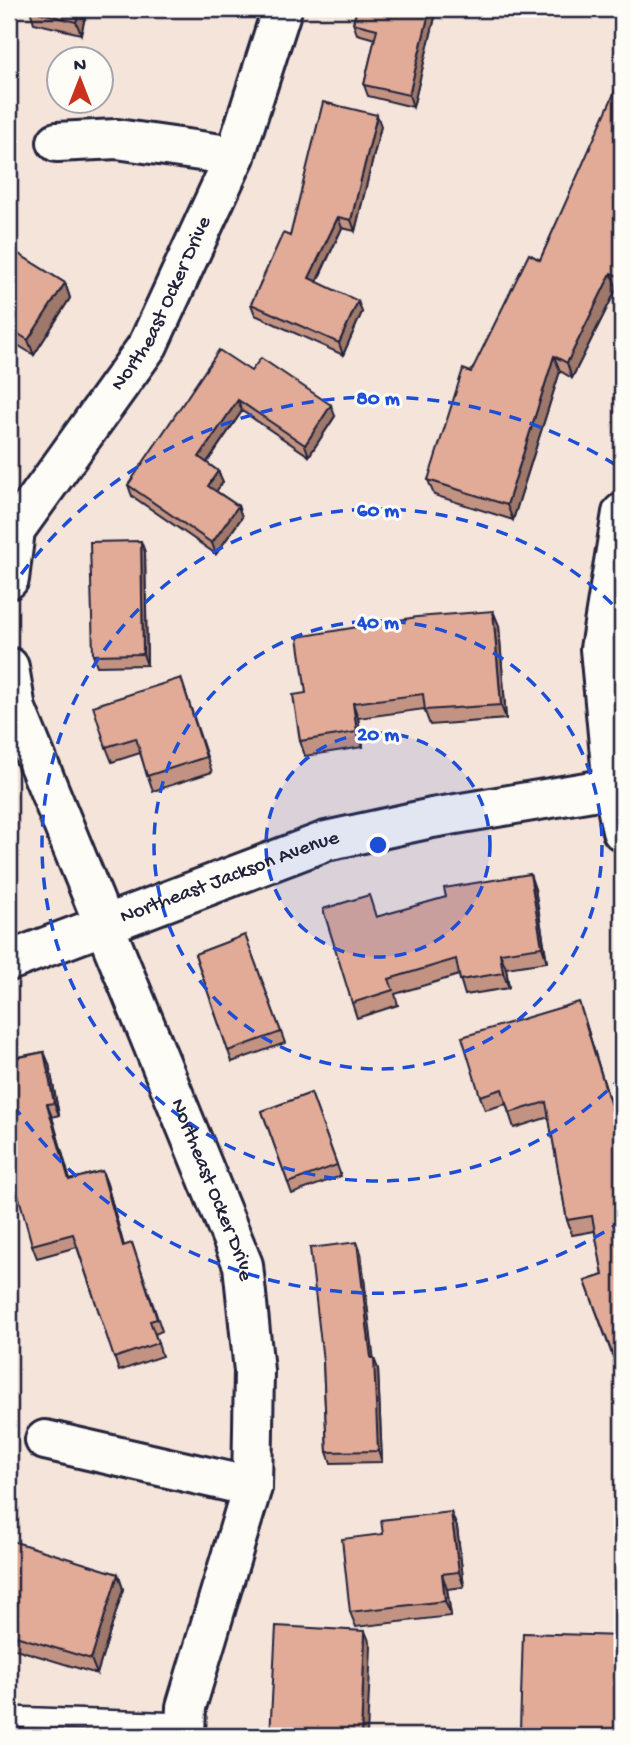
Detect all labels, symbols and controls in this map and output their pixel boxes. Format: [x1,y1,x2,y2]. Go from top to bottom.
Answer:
north arrow [46,46,116,116]
text: N [74,55,86,78]
street label: Northeast Ocker Drive [106,212,218,396]
text: 80 m [356,388,400,413]
text: 60 m [357,500,399,525]
text: 40 m [356,612,399,637]
text: 20 m [357,724,399,749]
street label: Northeast Jackson Avenue [117,826,342,930]
centre of rings [366,833,390,857]
street label: Northeast Ocker Drive [164,1095,257,1283]

